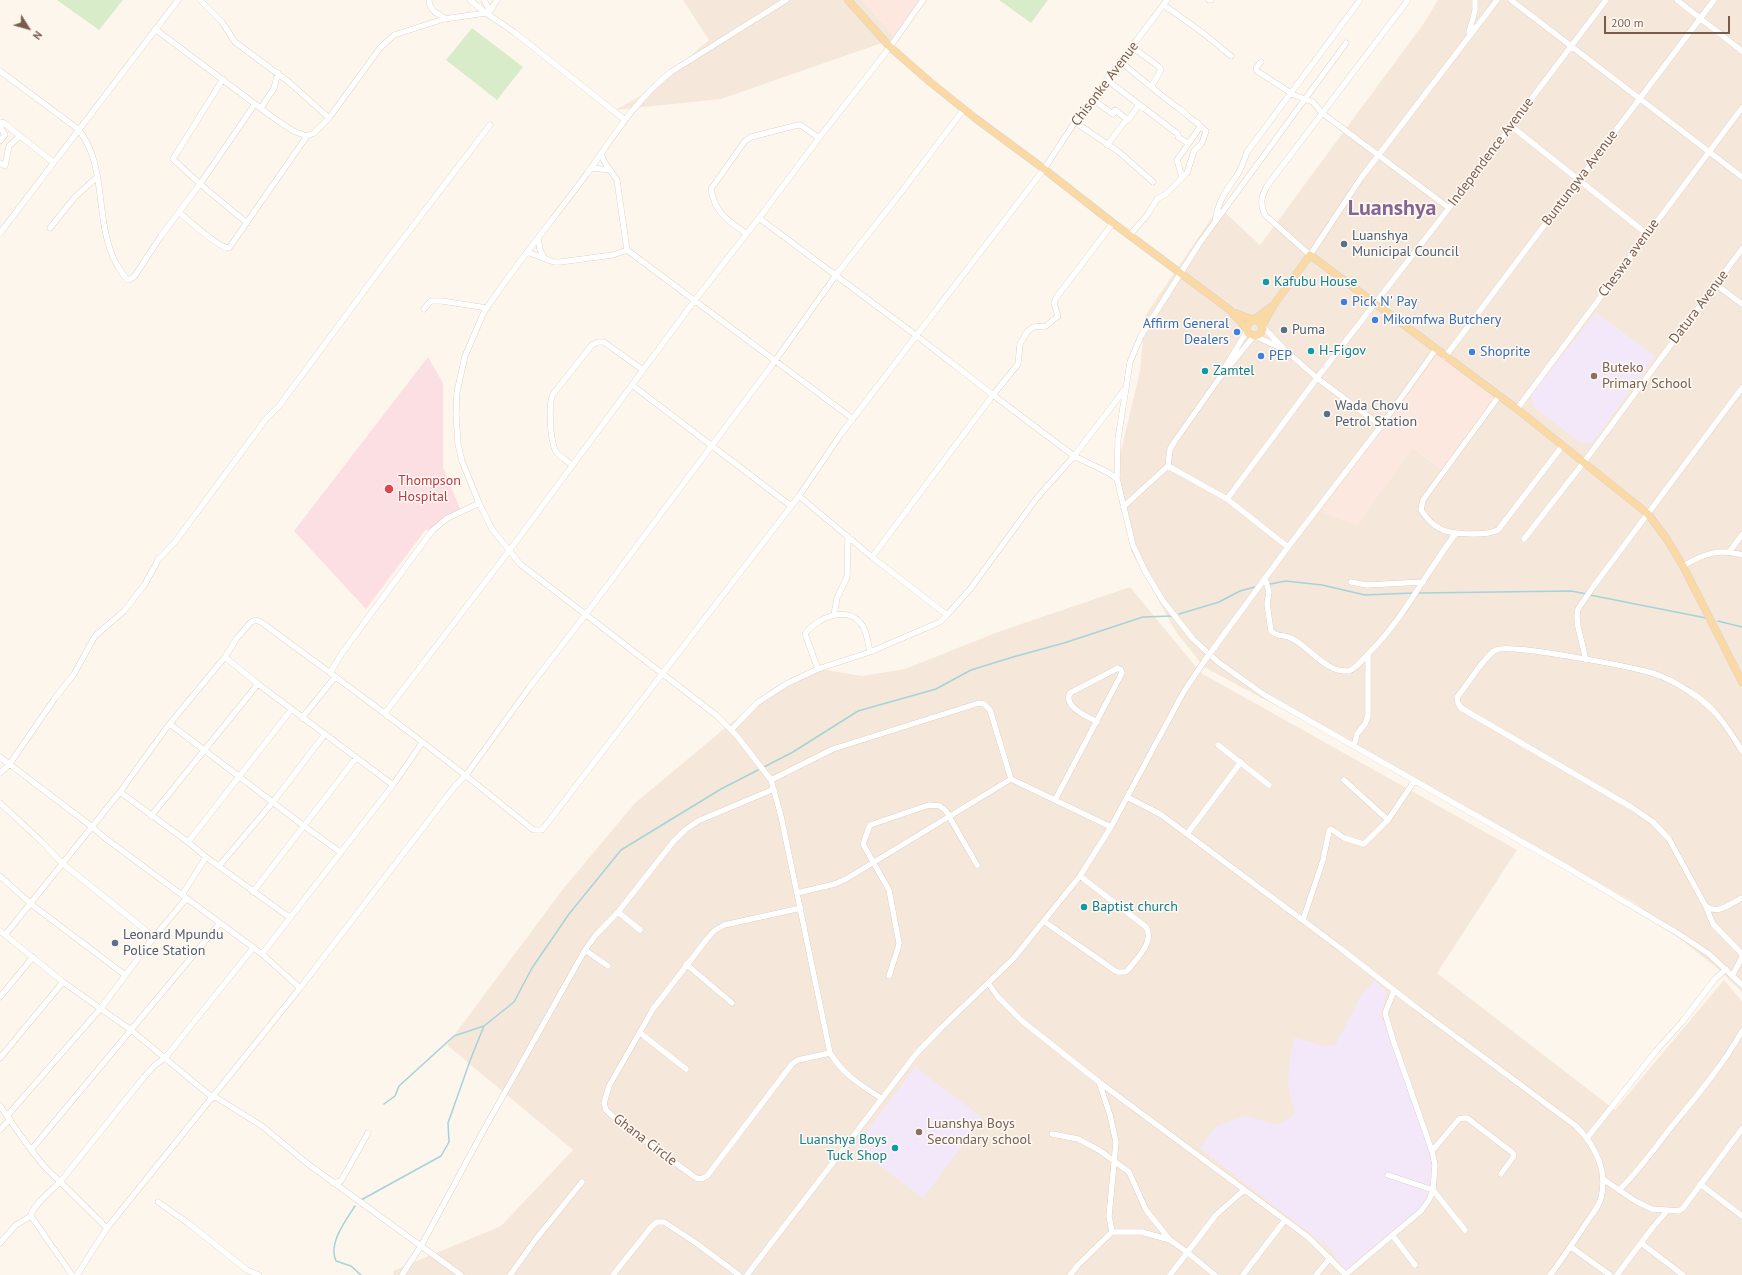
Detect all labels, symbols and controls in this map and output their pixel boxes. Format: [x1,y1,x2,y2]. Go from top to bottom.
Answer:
north arrow [8,8,48,48]
scale bar [1606,8,1732,34]
text: 200 m [1611,15,1644,30]
text: N [30,28,45,42]
street label: Chisonke Avenue [1068,38,1142,130]
street label: Independence Avenue [1445,94,1537,210]
street label: Buntungwa Avenue [1539,127,1621,229]
district label: Luanshya [1348,196,1436,222]
street label: Cheswa avenue [1595,216,1663,300]
place label: Luanshya Municipal Council [1352,228,1459,260]
marker: Luanshya Municipal Council [1339,239,1349,249]
street label: Datura Avenue [1666,267,1732,347]
place label: Kafubu House [1274,274,1357,290]
marker: Kafubu House [1261,277,1271,287]
place label: Pick N' Pay [1352,294,1417,310]
marker: Pick N' Pay [1339,297,1349,307]
place label: Mikomfwa Butchery [1383,312,1501,328]
marker: Mikomfwa Butchery [1370,315,1380,325]
place label: Affirm General Dealers [1143,316,1229,348]
place label: Puma [1292,322,1325,338]
marker: Puma [1279,325,1289,335]
marker: Affirm General Dealers [1232,327,1242,337]
place label: H-Figov [1319,343,1366,359]
place label: Shoprite [1480,344,1530,360]
marker: H-Figov [1306,346,1316,356]
marker: Shoprite [1467,347,1477,357]
place label: PEP [1269,348,1292,364]
marker: PEP [1256,351,1266,361]
place label: Buteko Primary School [1602,360,1692,392]
place label: Zamtel [1213,363,1254,379]
marker: Zamtel [1200,366,1210,376]
marker: Buteko Primary School [1589,371,1599,381]
place label: Wada Chovu Petrol Station [1335,398,1417,430]
marker: Wada Chovu Petrol Station [1322,409,1332,419]
place label: Thompson Hospital [398,473,461,506]
marker: Thompson Hospital [383,483,395,495]
place label: Baptist church [1092,899,1178,915]
marker: Baptist church [1079,902,1089,912]
place label: Leonard Mpundu Police Station [123,927,223,960]
marker: Leonard Mpundu Police Station [110,938,120,948]
street label: Ghana Circle [610,1111,680,1169]
place label: Luanshya Boys Secondary school [927,1116,1031,1148]
marker: Luanshya Boys Secondary school [914,1127,924,1137]
place label: Luanshya Boys Tuck Shop [799,1132,887,1164]
marker: Luanshya Boys Tuck Shop [890,1143,900,1153]

